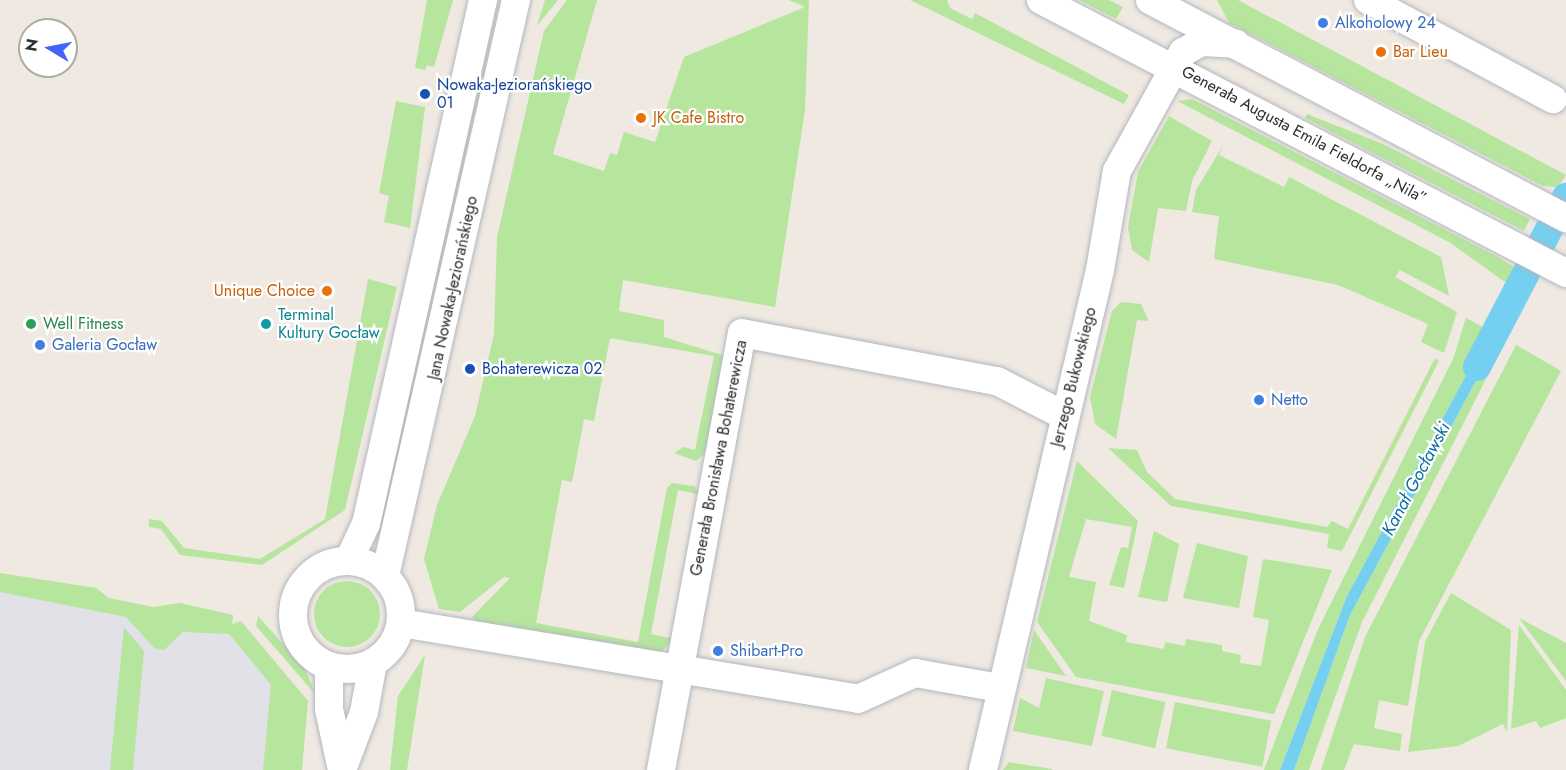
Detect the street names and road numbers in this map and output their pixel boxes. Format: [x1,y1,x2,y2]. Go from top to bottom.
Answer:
street label: Generała Augusta Emila Fieldorfa „Nila” [1178,62,1430,208]
street label: Jana Nowaka-Jeziorańskiego [424,194,482,382]
street label: Jerzego Bukowskiego [1047,305,1101,449]
street label: Generała Bronisława Bohaterewicza [687,338,751,578]

